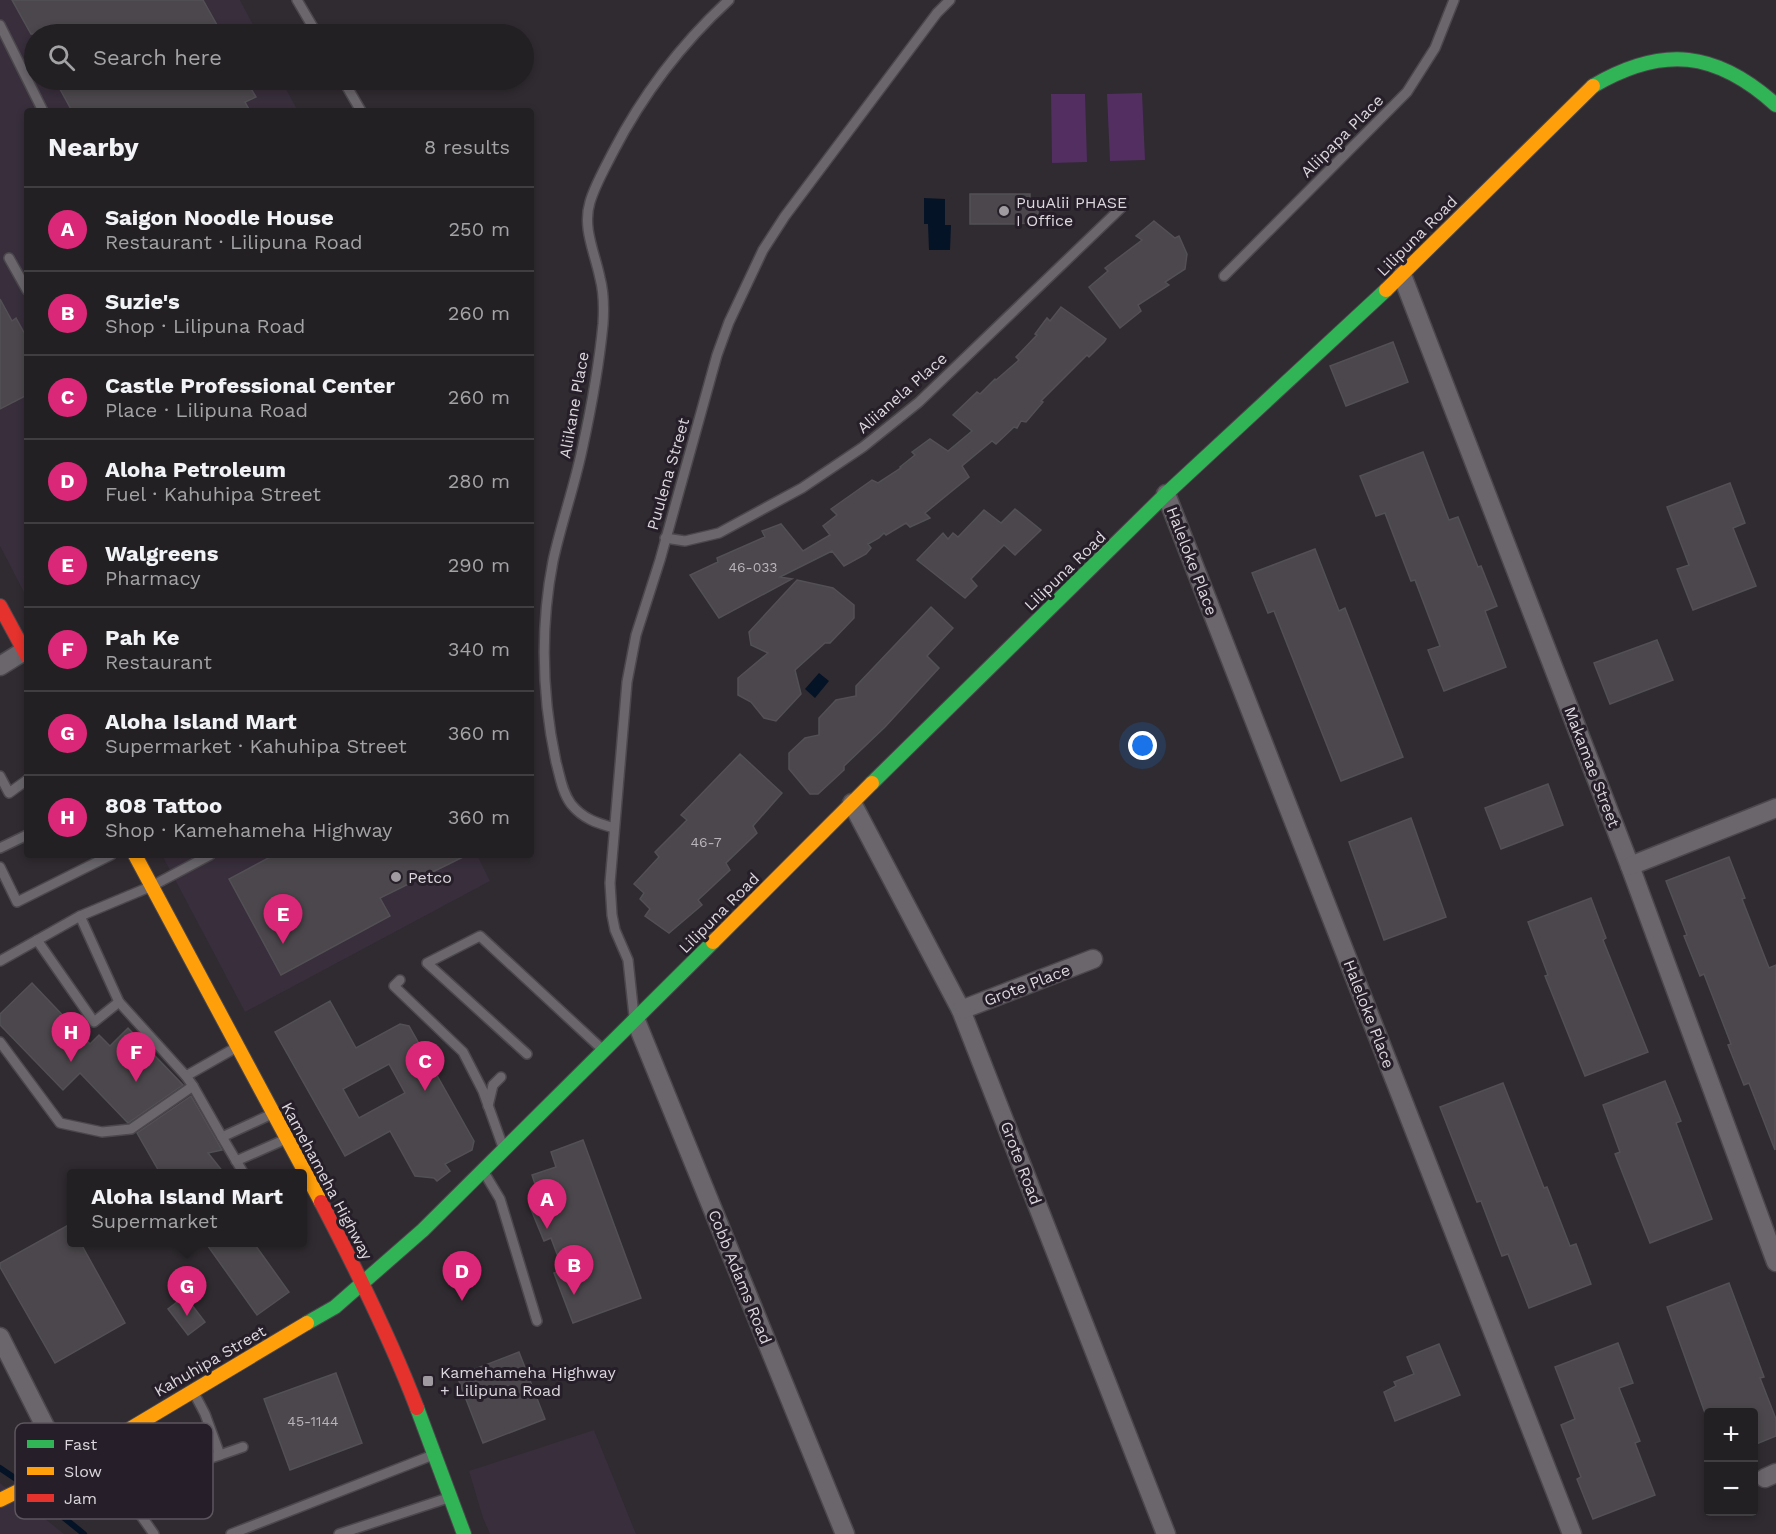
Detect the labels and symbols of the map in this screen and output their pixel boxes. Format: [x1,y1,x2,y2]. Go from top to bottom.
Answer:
street label: Aliipapa Place [1297,91,1387,181]
street label: Lilipuna Road [1373,192,1461,280]
place label: PuuAlii PHASE I Office [1016,193,1127,230]
marker: PuuAlii PHASE I Office [997,204,1011,218]
street label: Aliianela Place [853,349,951,437]
street label: Aliikane Place [555,350,593,460]
street label: Puulena Street [643,415,693,532]
street label: Haleloke Place [1163,504,1221,618]
street label: Lilipuna Road [1020,527,1110,615]
house number: 46-033 [729,559,777,575]
street label: Makamae Street [1560,704,1624,830]
your location [1128,731,1157,760]
house number: 46-7 [690,834,722,850]
place label: Petco [408,868,452,887]
street label: Lilipuna Road [675,869,763,957]
marker: Petco [389,870,403,884]
pin: E [264,894,302,944]
street label: Haleloke Place [1340,957,1398,1071]
street label: Grote Place [981,960,1073,1010]
pin: H [52,1012,90,1062]
pin: F [116,1032,156,1082]
pin: C [406,1042,444,1091]
street label: Kamehameha Highway [277,1099,377,1264]
street label: Grote Road [996,1119,1046,1207]
pin: A [528,1180,566,1229]
street label: Cobb Adams Road [704,1207,776,1347]
pin: B [554,1246,594,1295]
pin: D [442,1252,482,1301]
pin: G [168,1266,207,1316]
street label: Kahuhipa Street [151,1321,269,1401]
place label: Kamehameha Highway + Lilipuna Road [440,1363,616,1400]
marker: Kamehameha Highway + Lilipuna Road [421,1374,435,1388]
house number: 45-1144 [287,1413,339,1429]
legend [15,1423,213,1519]
text: Fast [64,1435,97,1454]
text: Slow [64,1462,102,1481]
text: Jam [64,1489,97,1508]

